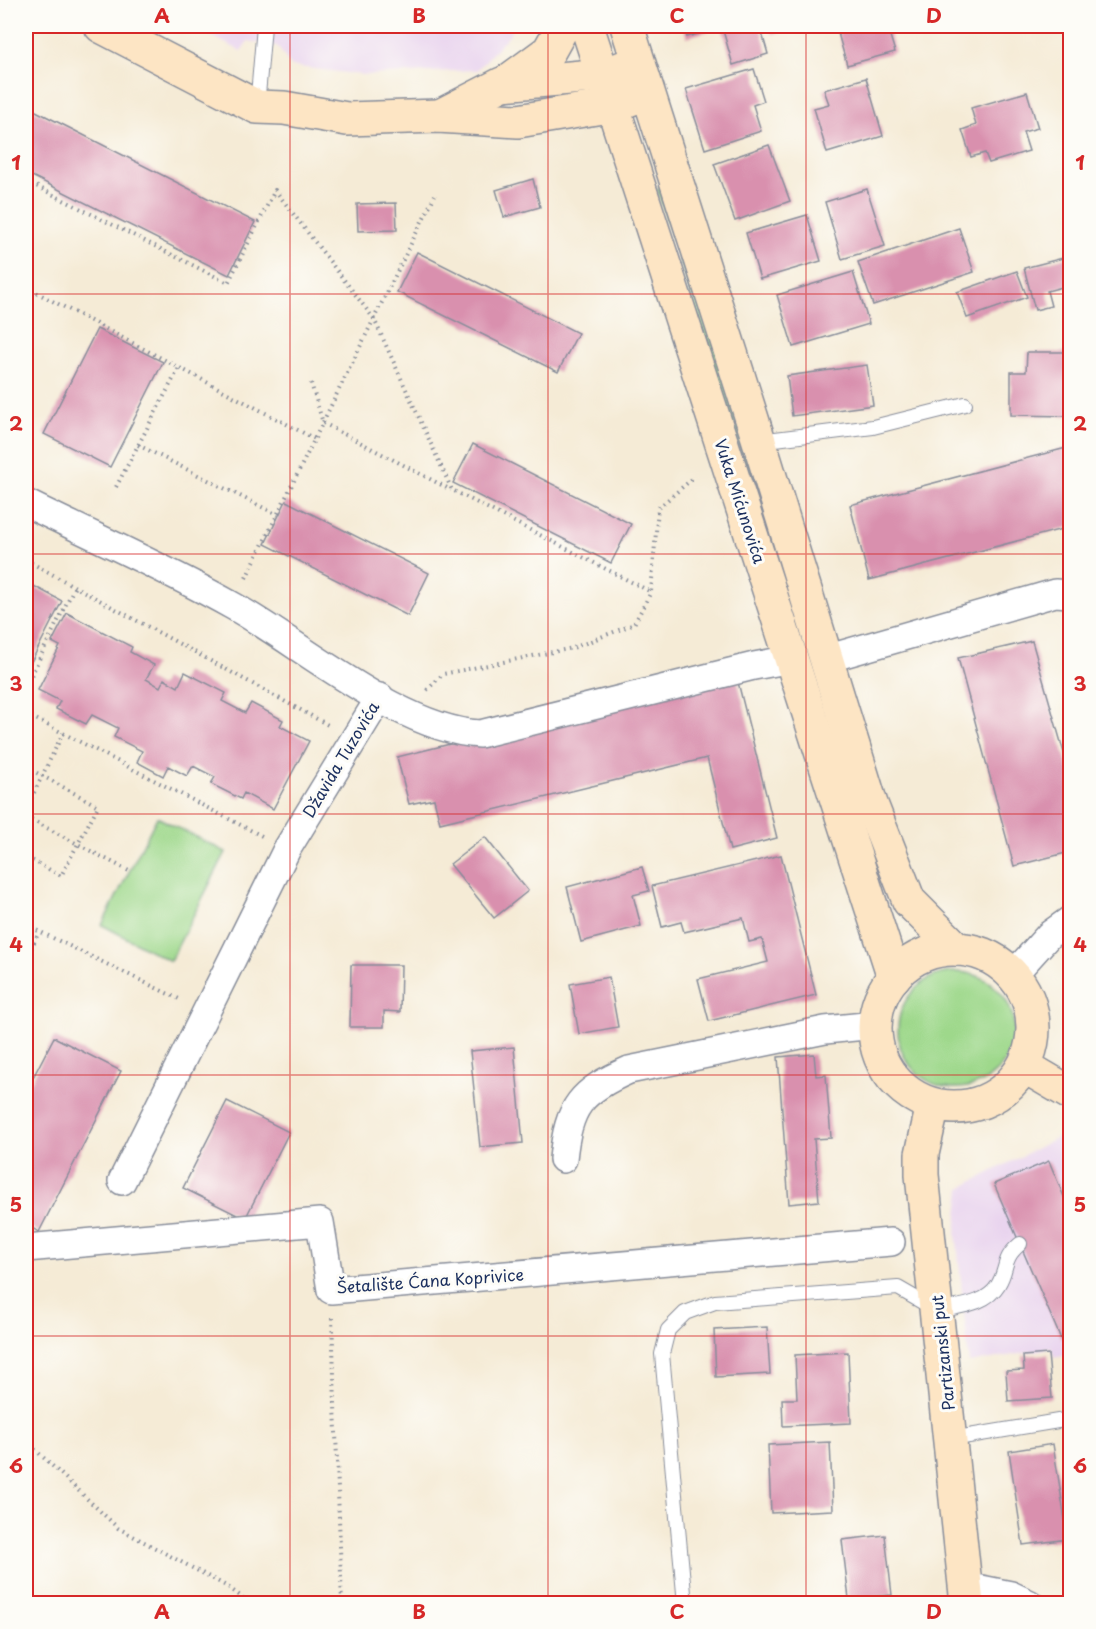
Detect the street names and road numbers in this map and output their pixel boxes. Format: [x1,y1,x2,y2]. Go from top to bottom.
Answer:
street label: Vuka Mićunovića [710,436,772,566]
street label: Džavida Tuzovića [296,696,384,822]
street label: Šetalište Ćana Koprivice [335,1261,525,1299]
street label: Partizanski put [924,1294,960,1412]

